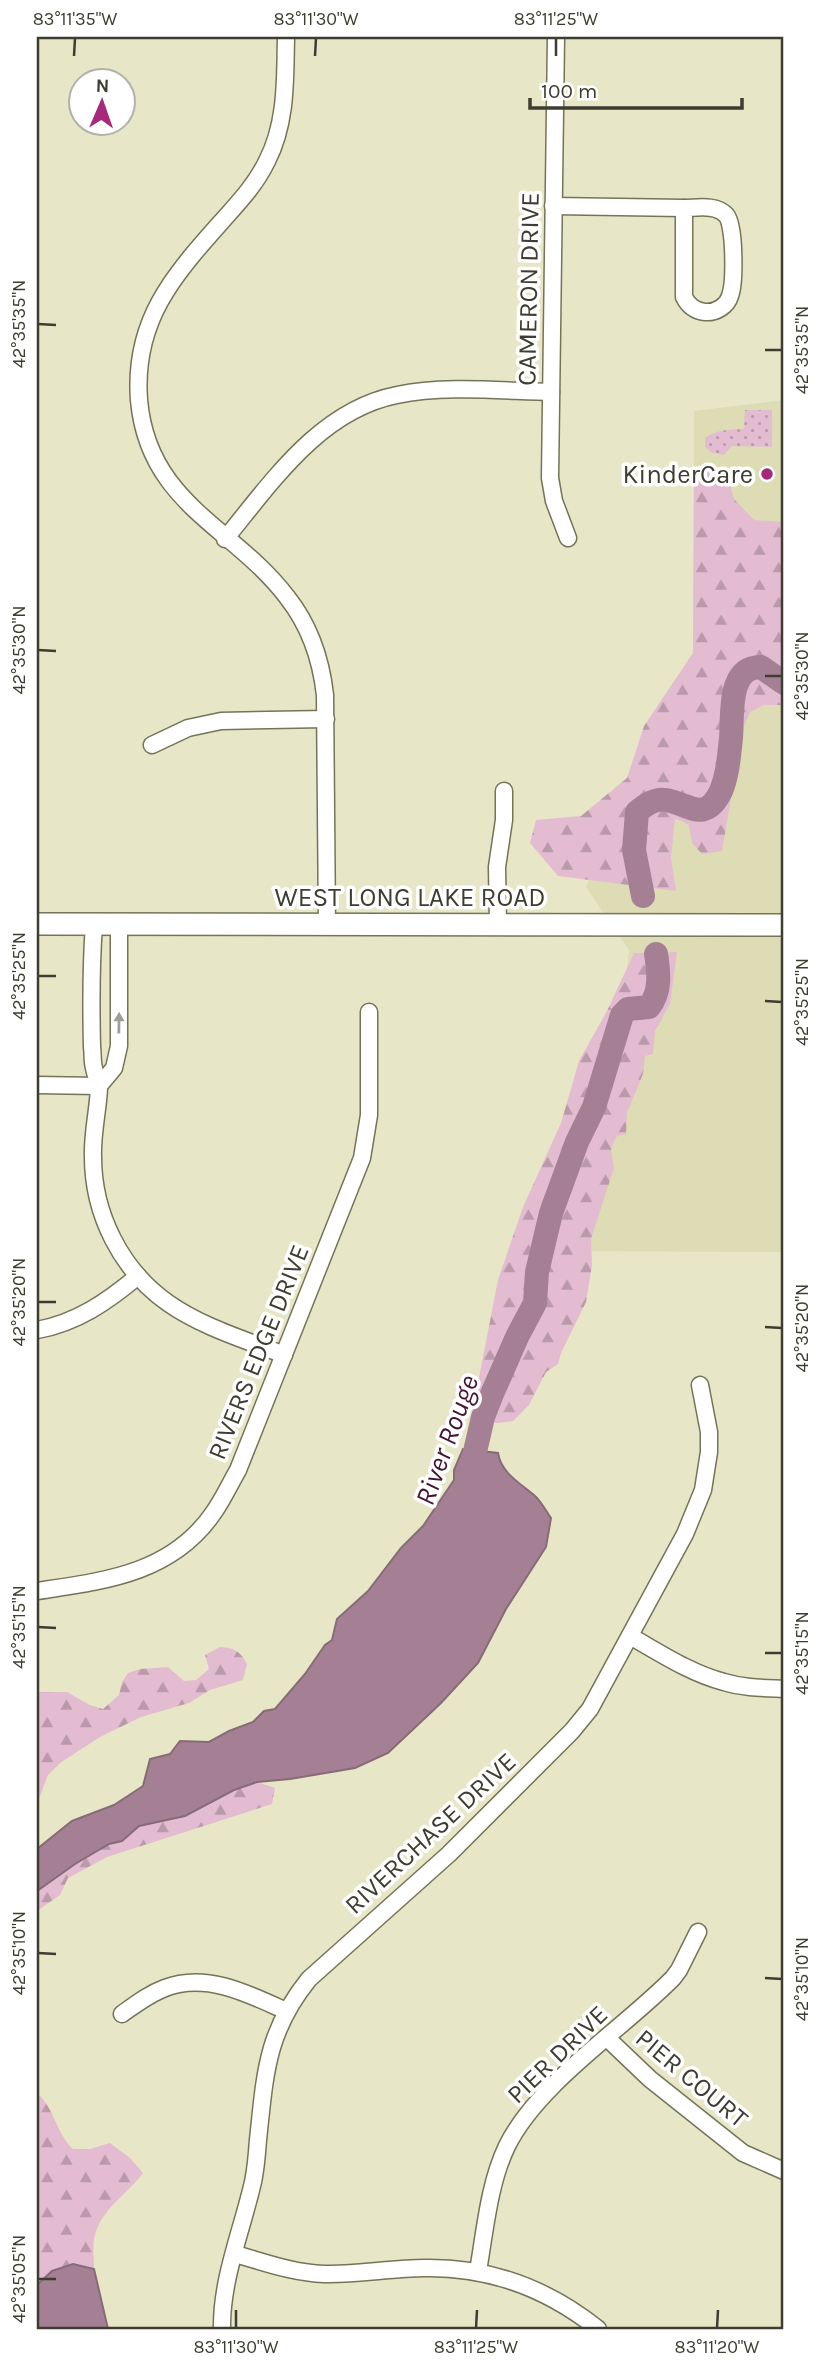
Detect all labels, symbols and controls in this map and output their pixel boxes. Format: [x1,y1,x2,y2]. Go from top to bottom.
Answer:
text: 83°11'35"W [33,8,117,30]
text: 83°11'30"W [273,8,359,30]
text: 83°11'25"W [514,8,598,30]
north arrow [66,66,136,136]
scale bar [530,66,742,110]
text: N [95,75,110,97]
text: 100 m [541,79,598,103]
street label: CAMERON DRIVE [511,192,546,386]
text: 42°35'35"N [8,280,30,368]
text: 42°35'35"N [791,306,813,394]
place label: KinderCare [623,459,753,490]
marker: KinderCare [759,466,775,482]
text: 42°35'30"N [8,606,30,694]
text: 42°35'30"N [791,632,813,720]
street label: WEST LONG LAKE ROAD [275,882,545,913]
text: 42°35'25"N [8,932,30,1020]
text: 42°35'25"N [791,958,813,1046]
one-way arrow [114,1012,125,1034]
street label: RIVERS EDGE DRIVE [201,1240,316,1464]
text: 42°35'20"N [8,1258,30,1346]
text: 42°35'20"N [791,1284,813,1372]
water label: River Rouge [408,1371,485,1510]
text: 42°35'15"N [8,1585,30,1669]
text: 42°35'15"N [791,1611,813,1695]
street label: RIVERCHASE DRIVE [338,1746,522,1921]
text: 42°35'10"N [8,1911,30,1995]
text: 42°35'10"N [791,1937,813,2021]
street label: PIER DRIVE [501,1999,614,2110]
street label: PIER COURT [629,2022,754,2134]
text: 42°35'05"N [8,2235,30,2323]
text: 83°11'30"W [193,2336,279,2358]
text: 83°11'25"W [434,2336,518,2358]
text: 83°11'20"W [675,2336,759,2358]

